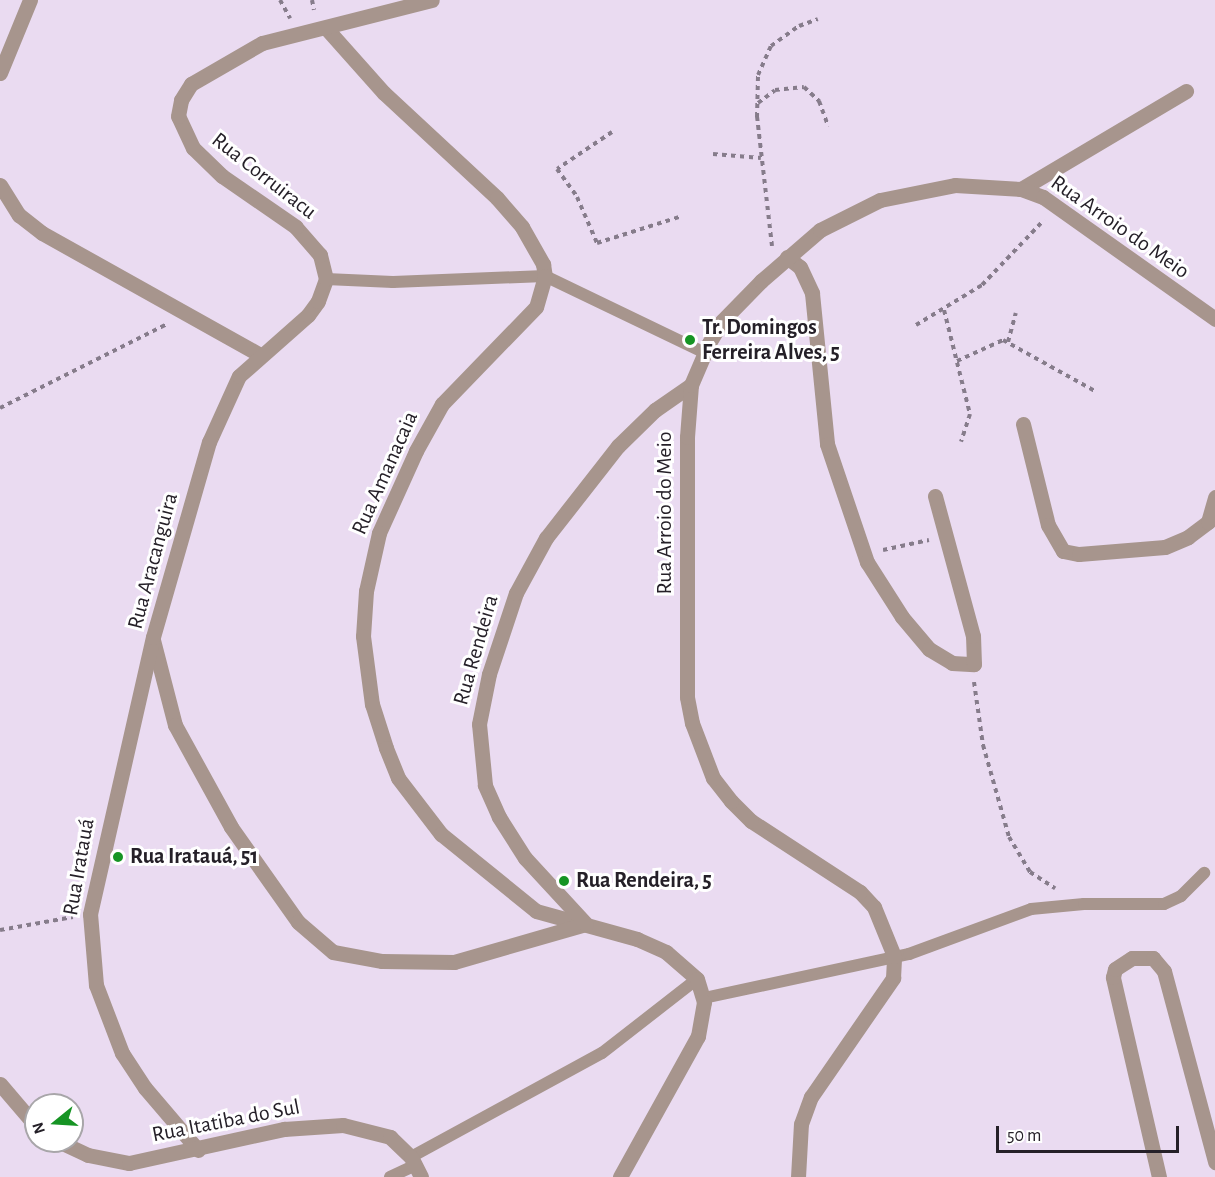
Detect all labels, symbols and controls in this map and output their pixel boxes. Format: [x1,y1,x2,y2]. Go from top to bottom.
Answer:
street label: Rua Corruiracu [206,127,322,225]
street label: Rua Arroio do Meio [1046,169,1194,285]
place label: Tr. Domingos Ferreira Alves, 5 [702,314,840,366]
marker: Tr. Domingos Ferreira Alves, 5 [683,333,697,347]
street label: Rua Amanacaia [346,407,424,539]
street label: Rua Arroio do Meio [652,431,678,595]
street label: Rua Aracanguira [122,490,184,632]
street label: Rua Rendeira [448,592,504,708]
street label: Rua Iratauá [57,816,101,918]
place label: Rua Iratauá, 51 [130,844,258,870]
marker: Rua Iratauá, 51 [111,850,125,864]
place label: Rua Rendeira, 5 [576,868,712,894]
marker: Rua Rendeira, 5 [557,874,571,888]
north arrow [24,1093,84,1153]
street label: Rua Itatiba do Sul [150,1094,302,1148]
scale bar [999,1114,1182,1152]
text: N [29,1120,48,1136]
text: 50 m [1007,1127,1041,1145]

